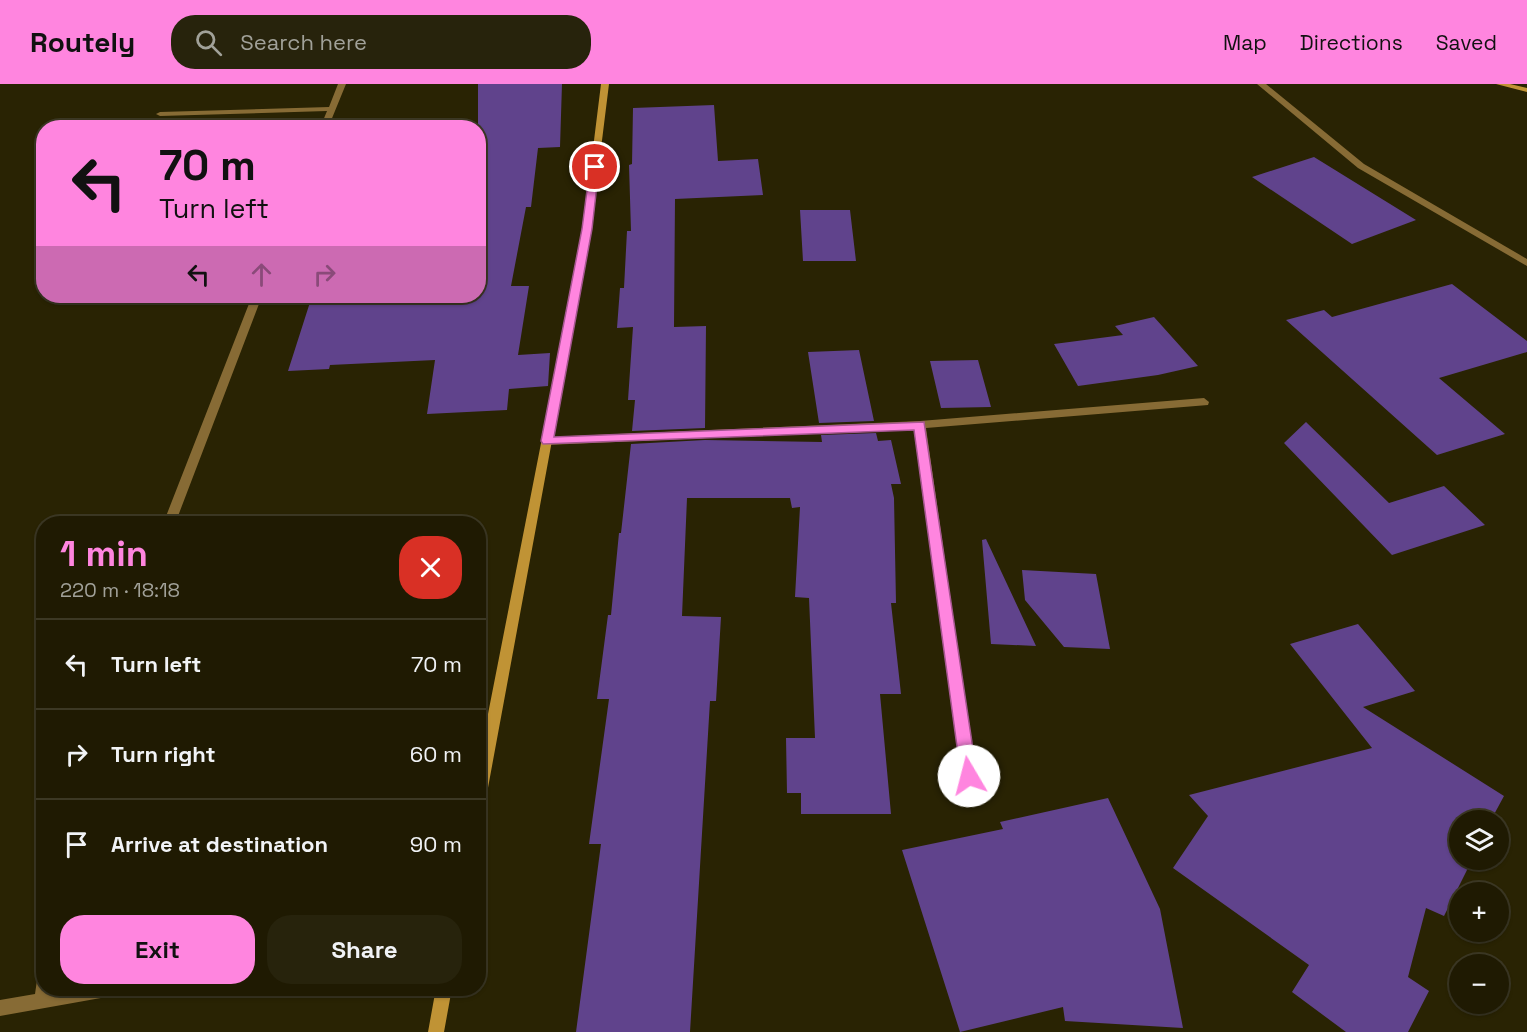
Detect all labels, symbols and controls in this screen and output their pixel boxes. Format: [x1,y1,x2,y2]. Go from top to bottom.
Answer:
search box [171,15,591,69]
text: Routely [30,24,135,60]
icon: search [192,26,225,59]
text: Search here [240,28,367,56]
text: Map [1223,29,1267,56]
text: Directions [1300,29,1403,56]
text: Saved [1436,29,1497,56]
text: 70 m [159,139,256,192]
pin [569,141,620,192]
icon: left [60,144,138,222]
icon: arrive [578,150,611,183]
text: Turn left [159,191,269,226]
icon: left [182,258,215,291]
icon: ahead [245,258,278,291]
icon: right [308,258,341,291]
text: 1 min [60,531,148,577]
button: close [399,536,462,599]
text: 220 m · 18:18 [60,577,180,603]
icon: left [60,648,93,681]
text: Turn left [111,650,201,678]
text: 70 m [411,650,462,678]
icon: right [60,738,93,771]
text: Turn right [111,740,216,768]
text: 60 m [410,740,462,768]
position arrow [937,744,1001,808]
map controls [1449,810,1509,1014]
button: layers [1449,810,1509,870]
icon: arrive [60,828,93,861]
text: Arrive at destination [111,830,328,858]
text: 90 m [410,830,462,858]
button: + [1449,882,1509,942]
button: Exit [60,915,255,984]
button: Share [267,915,462,984]
button: − [1449,954,1509,1014]

